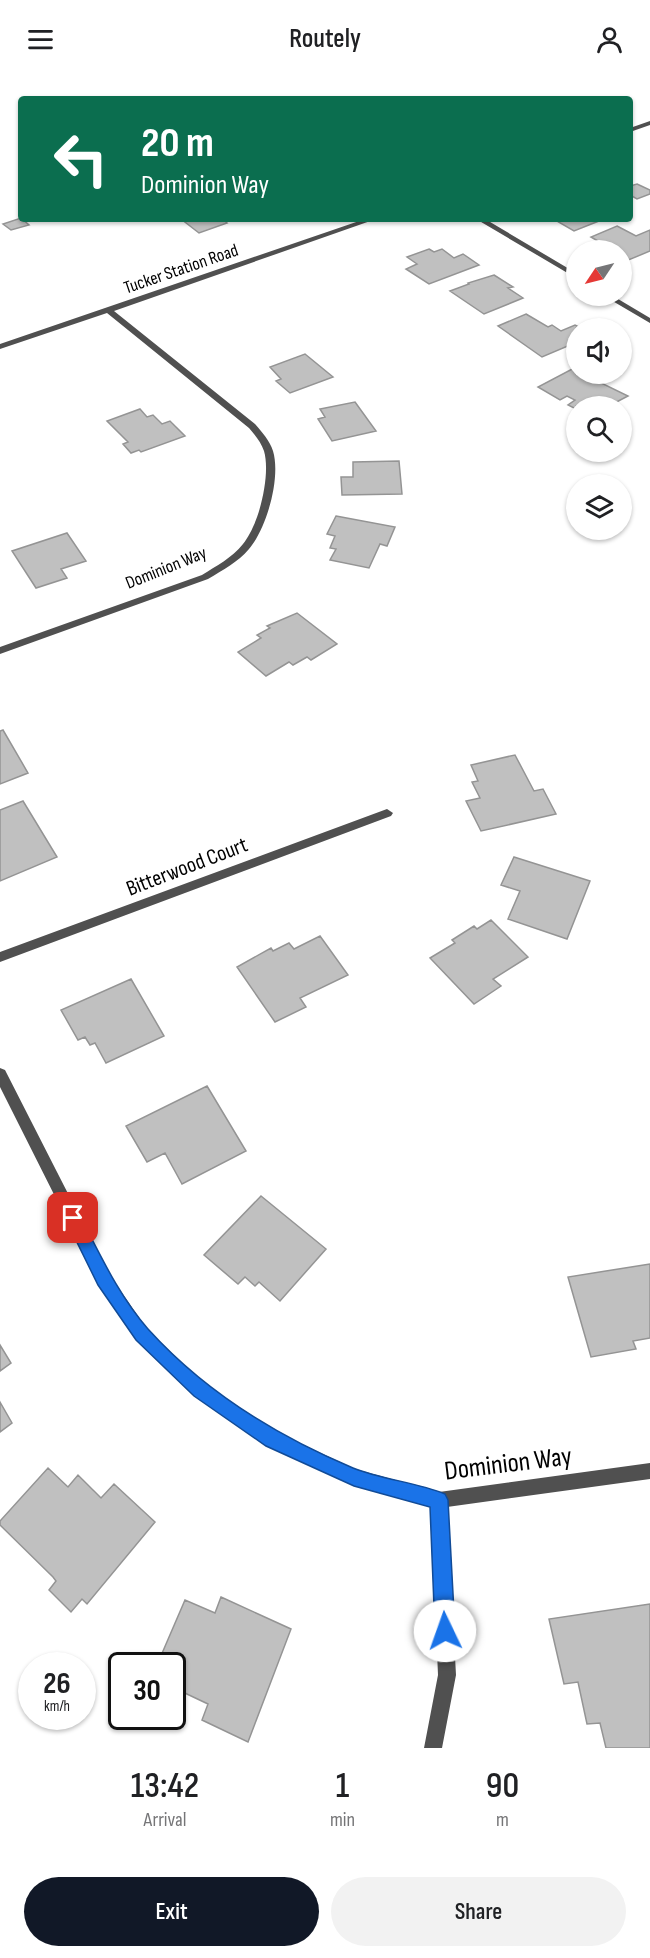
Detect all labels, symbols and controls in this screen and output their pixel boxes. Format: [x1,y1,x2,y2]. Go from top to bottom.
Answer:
icon: menu [24,23,57,56]
text: Routely [289,23,361,55]
icon: person [593,23,626,56]
text: 20 m [141,118,214,169]
icon: left [42,120,120,198]
text: Dominion Way [141,169,269,201]
street label: Tucker Station Road [121,240,241,298]
north arrow [566,240,632,306]
map controls [566,240,632,540]
button: sound [566,318,632,384]
button: search [566,396,632,462]
button: layers [566,474,632,540]
street label: Dominion Way [123,542,210,594]
street label: Bitterwood Court [122,831,252,903]
pin [47,1192,98,1243]
icon: arrive [56,1201,89,1234]
street label: Dominion Way [443,1440,573,1488]
position arrow [413,1599,477,1663]
speed limit sign: 30 [108,1652,186,1730]
text: 26 [43,1666,71,1702]
text: km/h [44,1697,70,1716]
text: 13:42 [131,1765,199,1808]
text: 1 [336,1765,349,1808]
text: 90 [486,1765,519,1808]
text: Arrival [143,1808,186,1832]
text: min [330,1808,355,1832]
text: m [496,1808,509,1832]
button: Exit [24,1877,319,1946]
button: Share [331,1877,626,1946]

